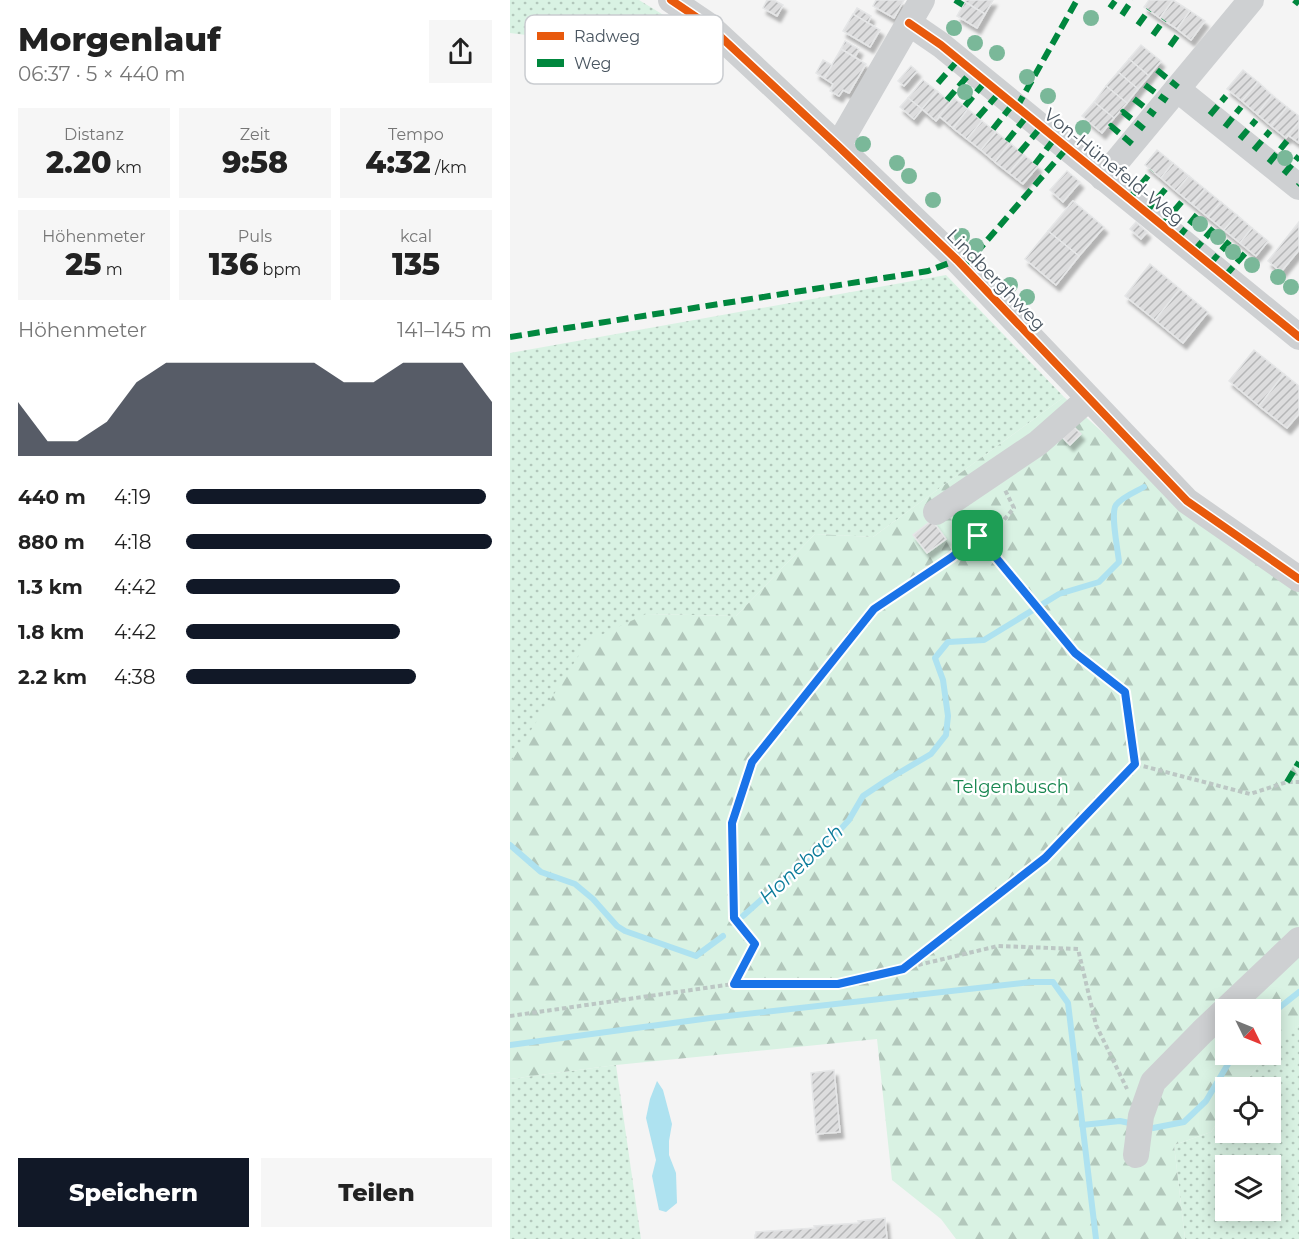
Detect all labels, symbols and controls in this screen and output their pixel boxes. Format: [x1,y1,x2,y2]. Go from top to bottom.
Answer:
legend [525,15,723,84]
text: Morgenlauf [18,19,221,59]
button: share [429,20,492,83]
text: Radweg [574,27,640,46]
text: Weg [574,54,612,73]
text: 06:37 · 5 × 440 m [18,62,185,86]
street label: Von-Hünefeld-Weg [1039,104,1189,230]
text: Distanz [64,125,124,144]
text: Zeit [240,125,270,144]
text: Tempo [388,125,444,144]
text: 2.20 [46,144,111,181]
text: 9:58 [222,144,288,181]
text: 4:32 [365,144,431,181]
text: km [111,158,142,177]
text: /km [431,158,467,177]
street label: Lindberghweg [942,225,1050,335]
text: Höhenmeter [42,227,146,246]
text: Puls [238,227,272,246]
text: kcal [400,227,432,246]
text: 25 [65,246,102,283]
text: 136 [209,246,258,283]
text: 135 [392,246,440,283]
text: m [102,260,123,279]
text: bpm [258,260,301,279]
text: Höhenmeter [18,318,147,342]
text: 141–145 m [397,318,492,342]
text: 440 m [18,485,86,509]
text: 4:19 [114,485,151,509]
pin [952,510,1003,561]
icon: arrive [961,519,994,552]
text: 880 m [18,530,85,554]
text: 4:18 [114,530,152,554]
text: 1.3 km [18,575,83,599]
text: 4:42 [114,575,156,599]
text: 1.8 km [18,620,84,644]
text: 4:42 [114,620,156,644]
text: 2.2 km [18,665,87,689]
text: 4:38 [114,665,156,689]
park label: Telgenbusch [953,776,1069,798]
water label: Honebach [754,819,848,909]
north arrow [1215,999,1281,1065]
map controls [1215,999,1281,1221]
button: locate [1215,1077,1281,1143]
button: layers [1215,1155,1281,1221]
button: Speichern [18,1158,249,1227]
button: Teilen [261,1158,492,1227]

